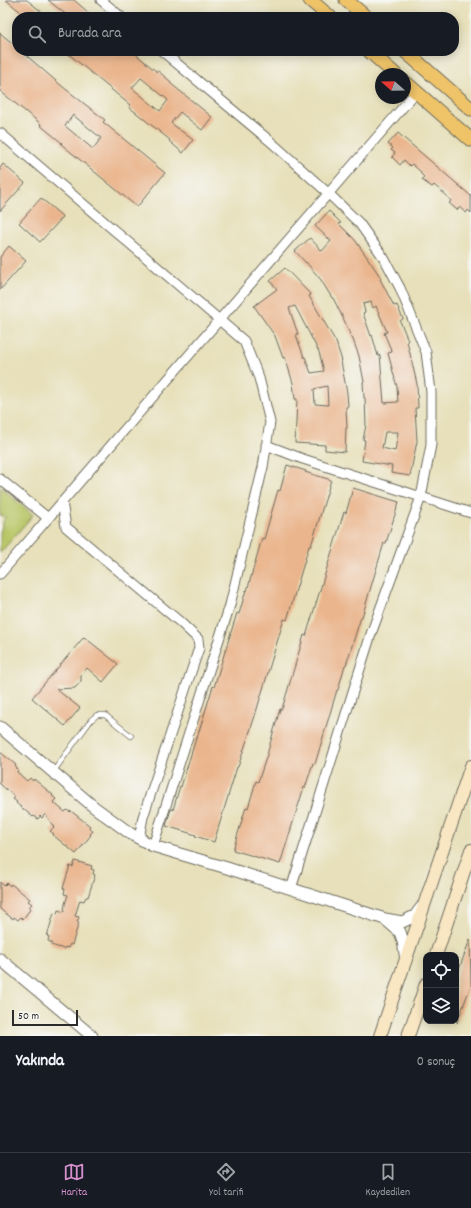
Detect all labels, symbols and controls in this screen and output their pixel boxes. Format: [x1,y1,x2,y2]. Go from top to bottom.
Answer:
search box [12,12,459,56]
icon: search [26,23,48,45]
text: Burada ara [58,23,121,45]
north arrow [375,68,411,104]
map controls [423,952,459,1024]
button: locate [423,952,459,988]
button: layers [423,988,459,1024]
scale bar [12,1008,78,1027]
text: 50 m [18,1009,39,1025]
text: Yakında [16,1050,64,1074]
text: 0 sonuç [417,1053,455,1072]
tab: Harita [61,1161,87,1201]
tab: Yol tarifi [209,1161,244,1201]
tab: Kaydedilen [366,1161,410,1201]

